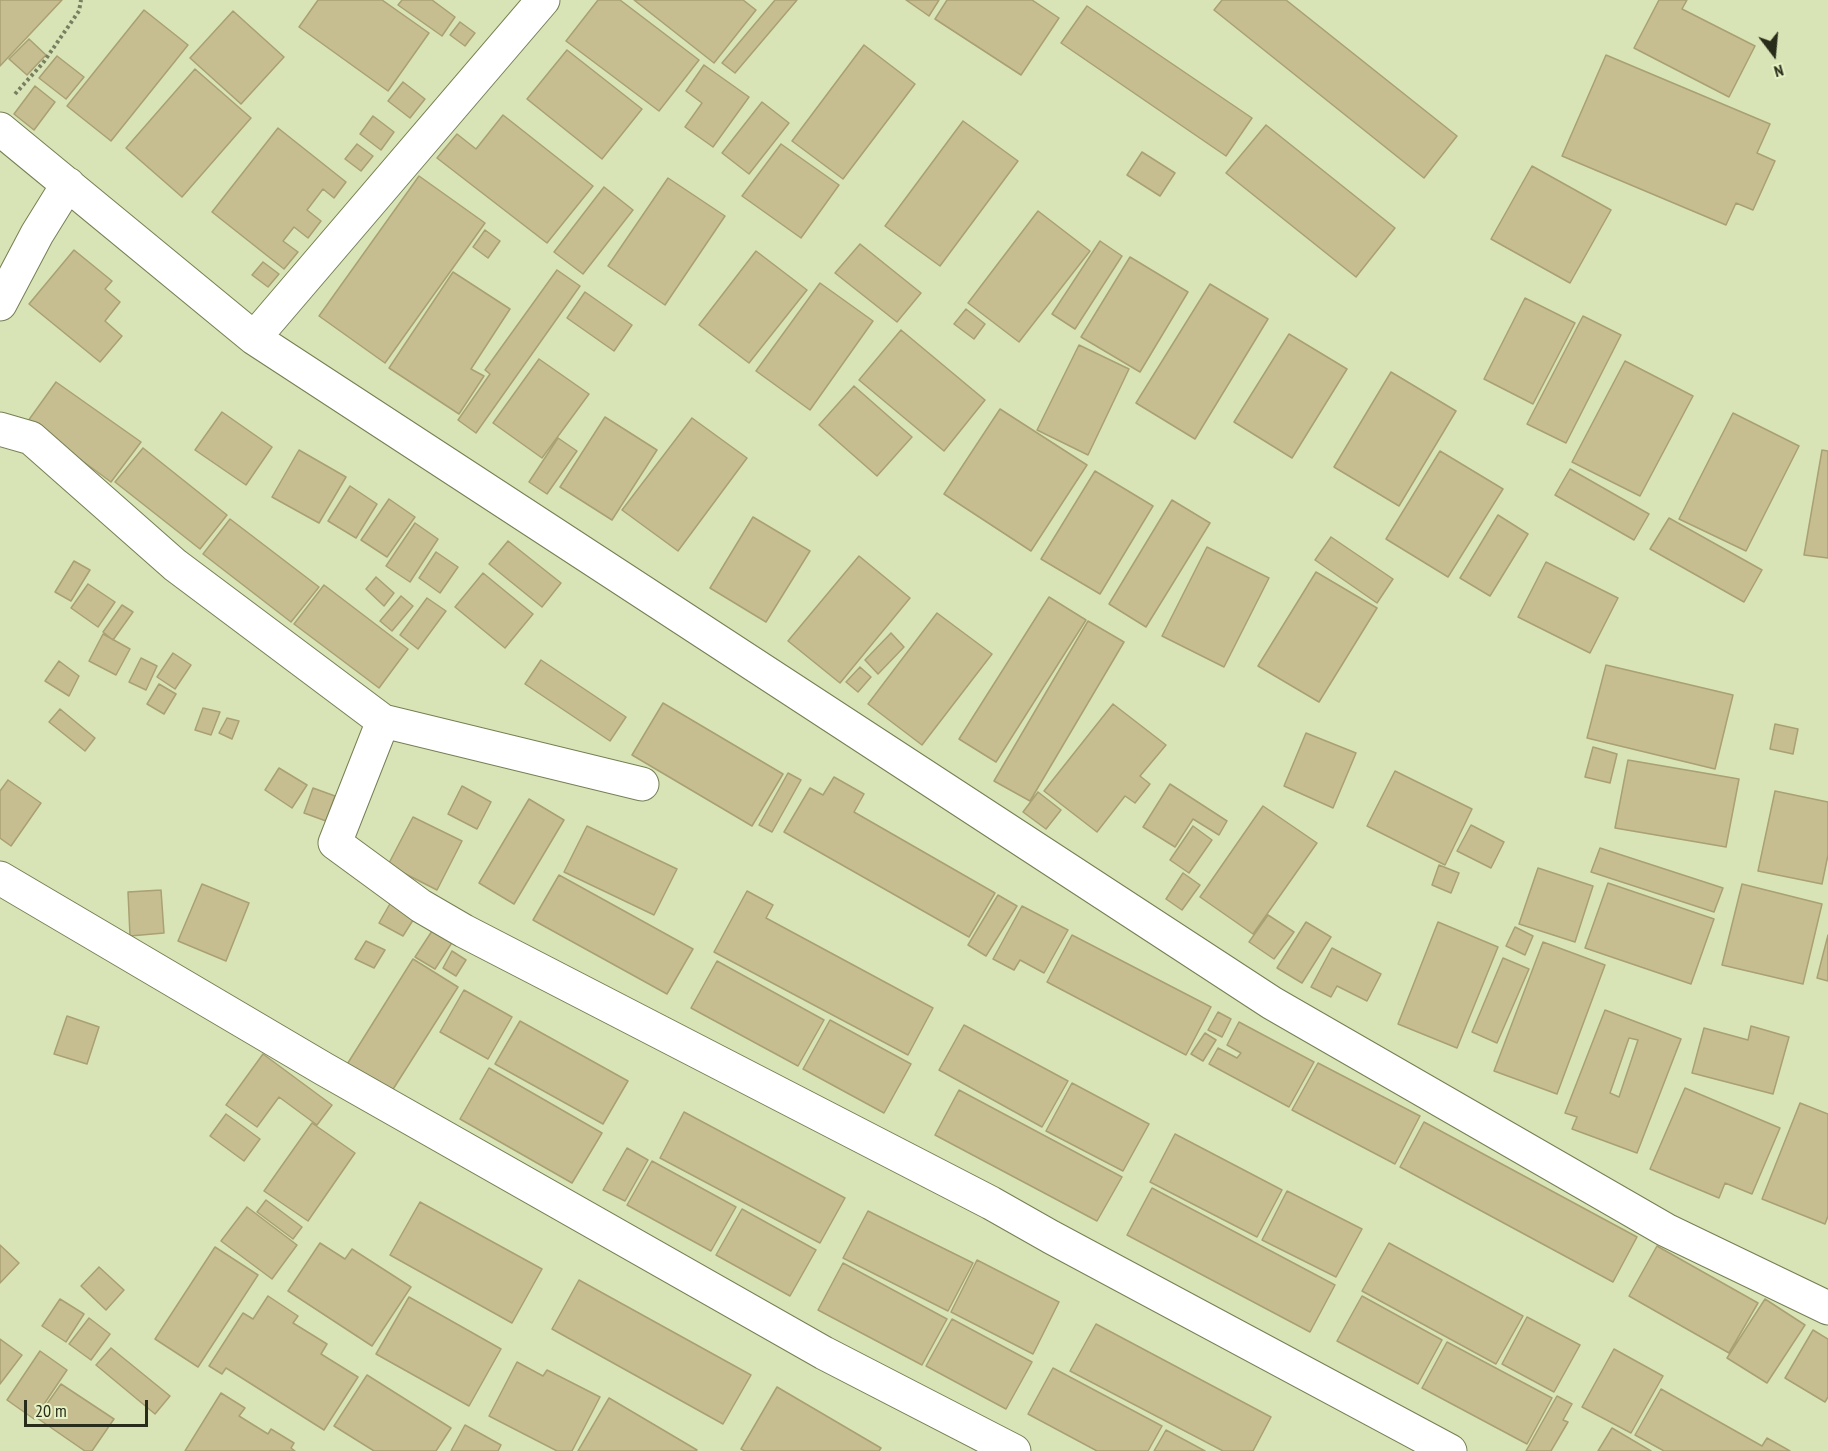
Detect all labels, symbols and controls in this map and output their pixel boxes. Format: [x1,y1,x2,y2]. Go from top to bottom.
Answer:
north arrow [1744,24,1804,84]
text: N [1772,60,1786,82]
scale bar [27,1388,152,1426]
text: 20 m [35,1399,67,1422]

